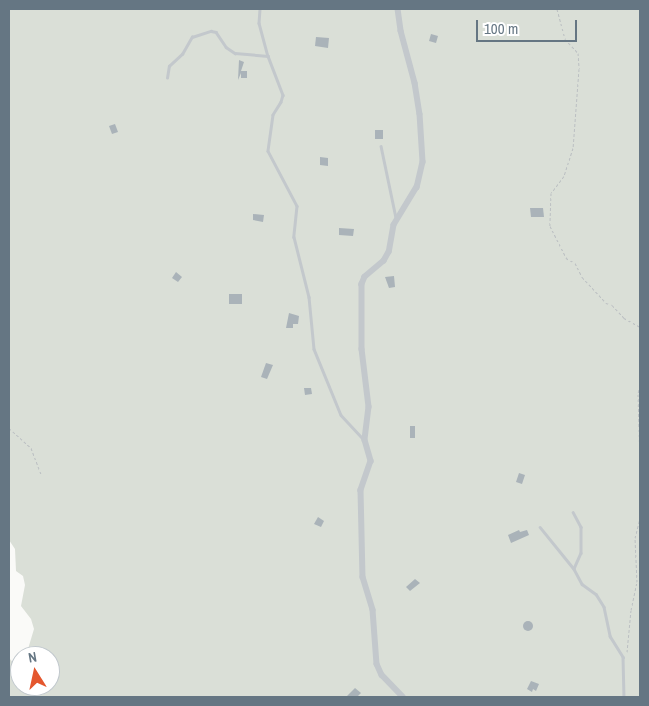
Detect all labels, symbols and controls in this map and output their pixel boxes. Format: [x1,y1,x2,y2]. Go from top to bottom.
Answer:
scale bar [479,10,580,42]
text: 100 m [484,18,518,39]
north arrow [10,646,60,696]
text: N [27,648,38,667]

